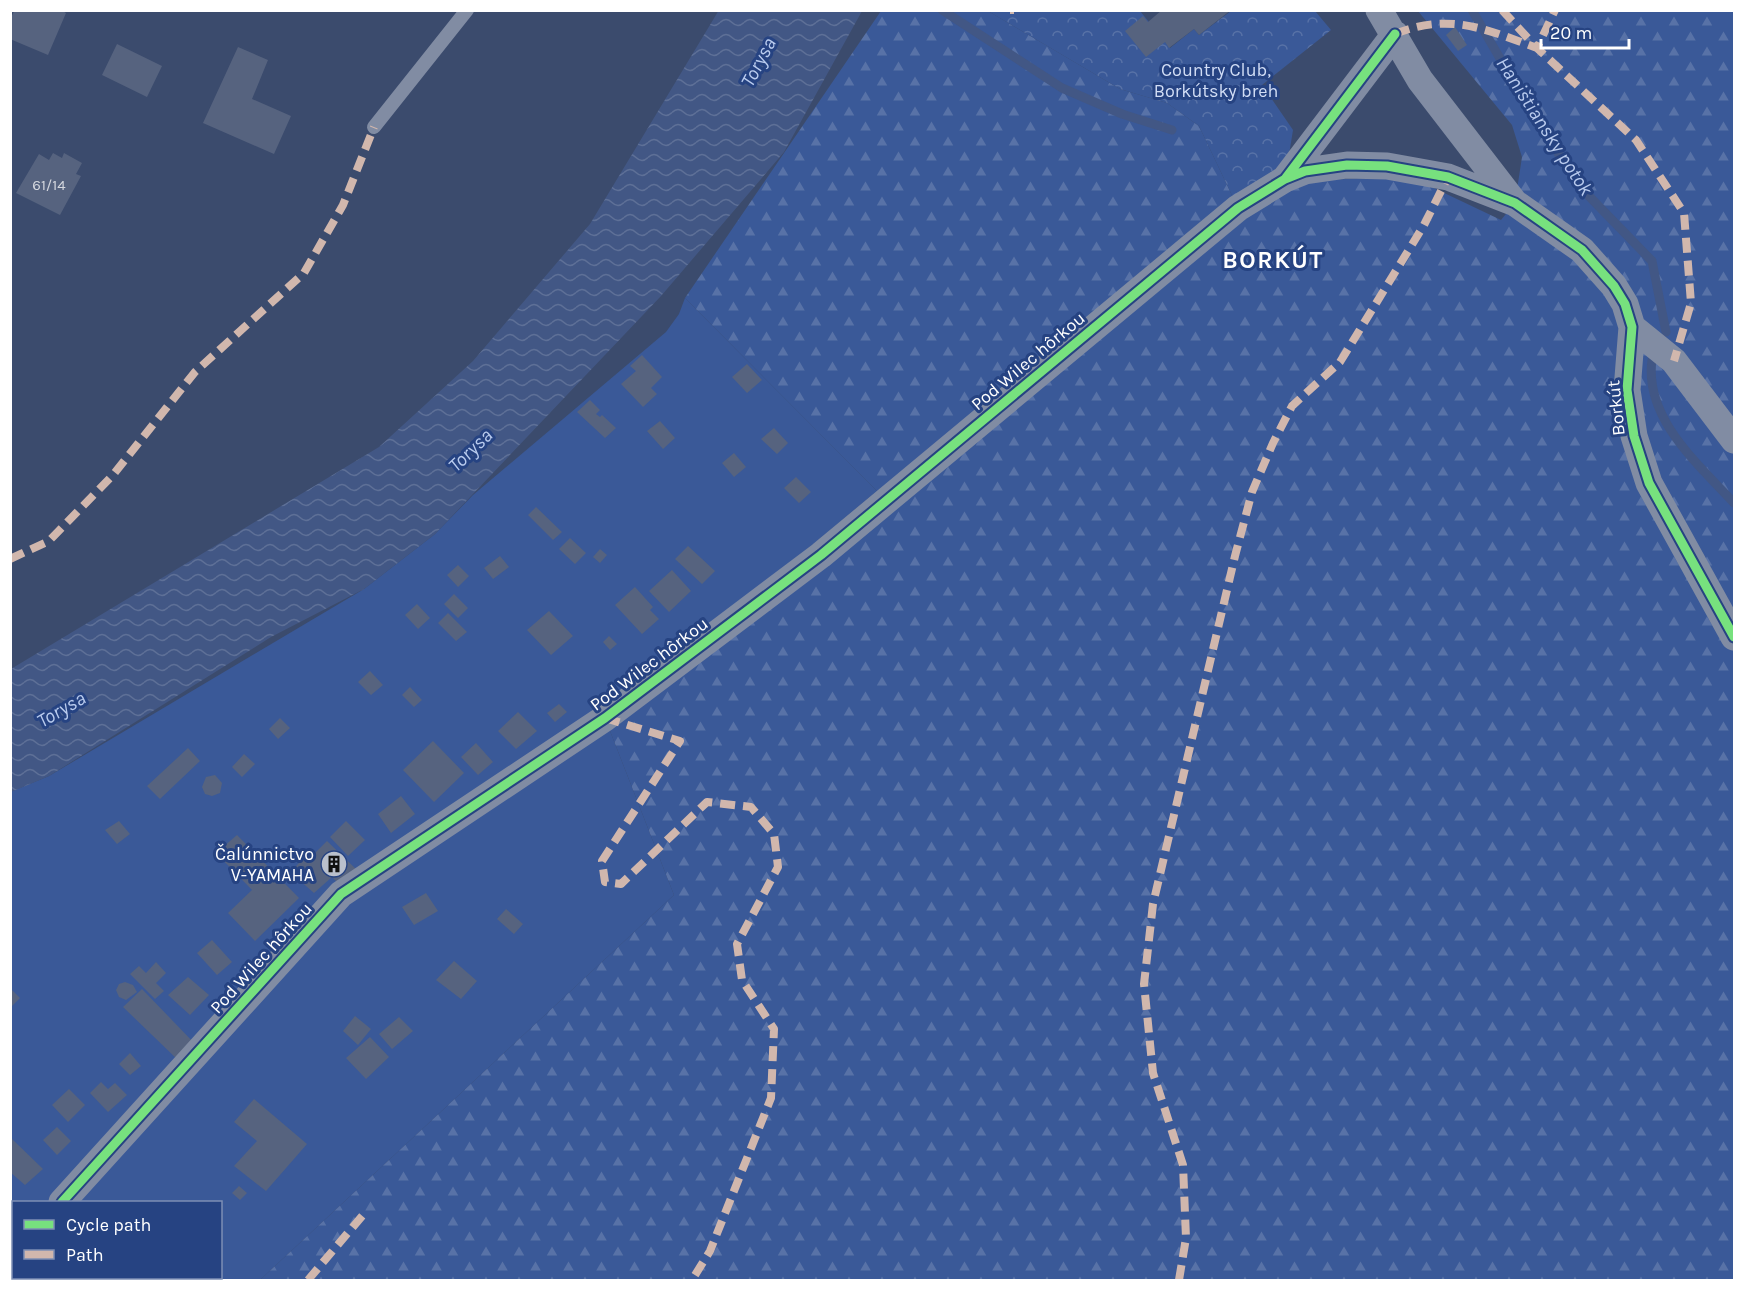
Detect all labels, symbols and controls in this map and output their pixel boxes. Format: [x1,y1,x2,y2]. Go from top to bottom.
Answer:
scale bar [1541,12,1630,50]
text: 20 m [1550,22,1592,44]
water label: Torysa [736,34,781,91]
water label: Haništiansky potok [1491,53,1598,201]
park label: Country Club, Borkútsky breh [1154,59,1278,102]
house number: 61/14 [32,176,66,194]
district label: BORKÚT [1222,244,1324,274]
street label: Pod Wilec hôrkou [966,307,1090,415]
street label: Borkút [1602,379,1630,437]
water label: Torysa [443,424,497,477]
street label: Pod Wilec hôrkou [586,612,712,716]
water label: Torysa [33,686,90,733]
place label: Čalúnnictvo V-YAMAHA [215,843,314,886]
building icon: Čalúnnictvo V-YAMAHA [319,849,349,879]
street label: Pod Wilec hôrkou [205,898,317,1018]
legend [12,1201,222,1279]
text: Cycle path [66,1214,151,1236]
text: Path [66,1244,104,1266]

